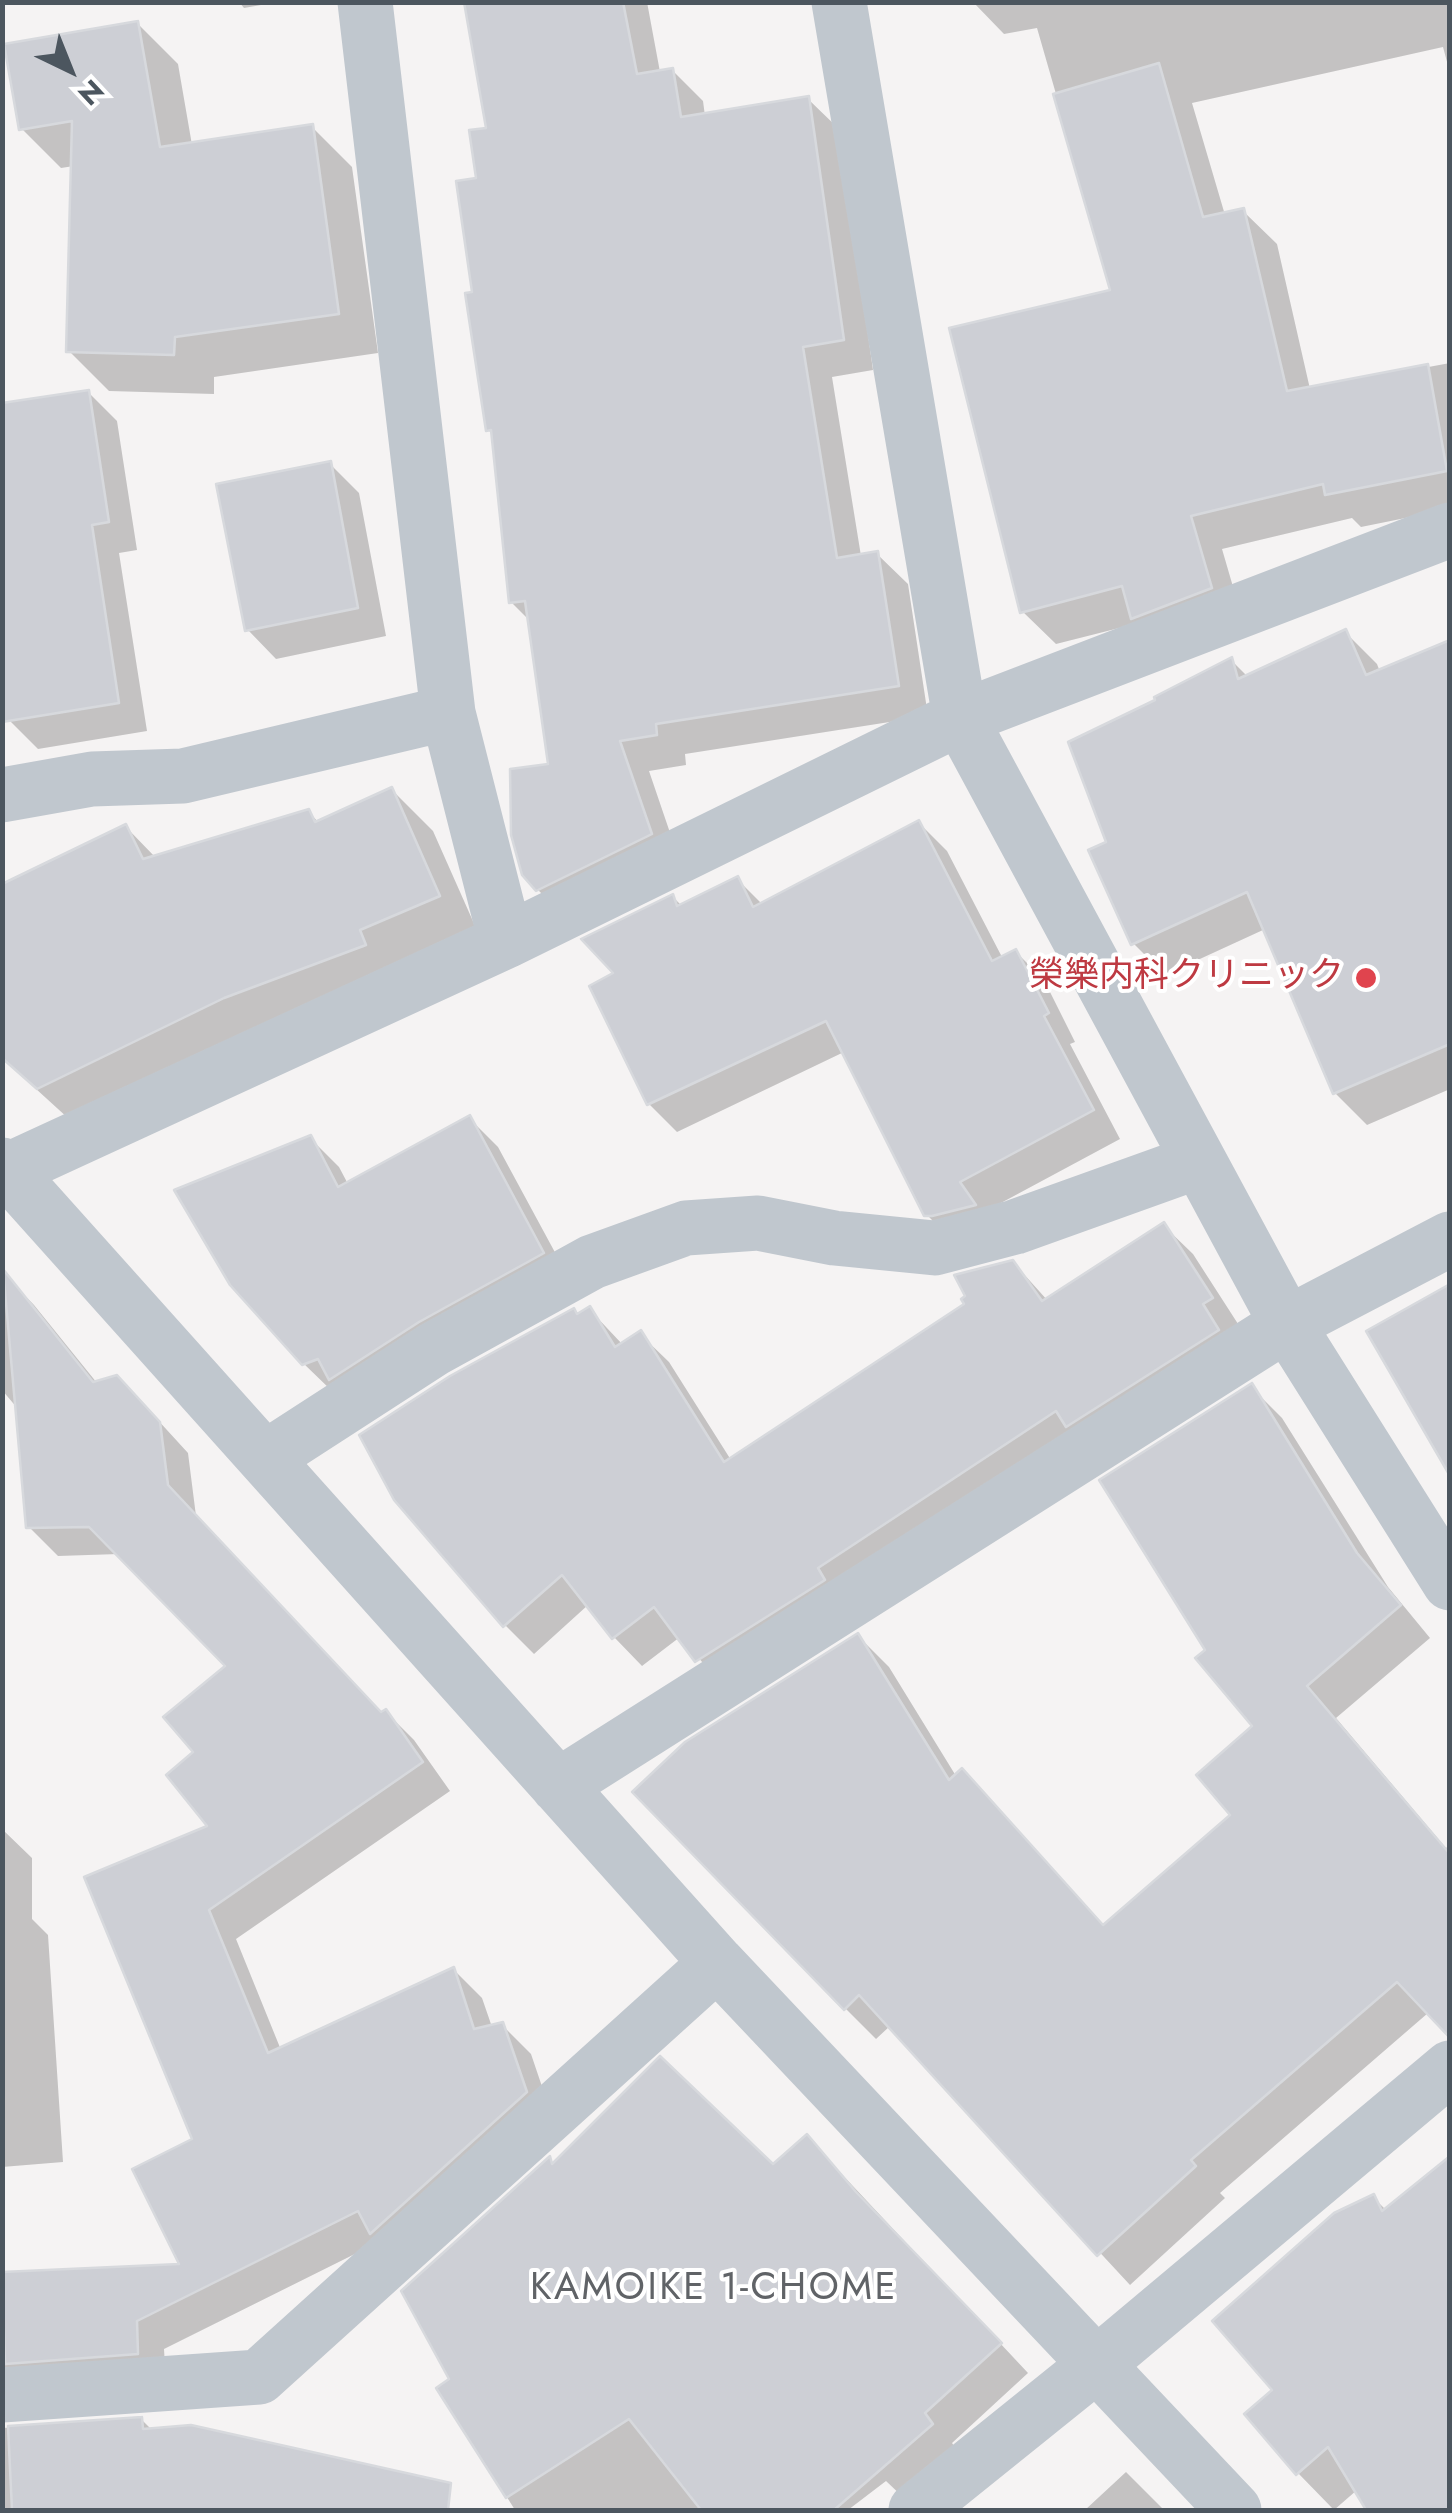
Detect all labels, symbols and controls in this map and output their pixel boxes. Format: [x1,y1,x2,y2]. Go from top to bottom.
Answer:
north arrow [20,20,120,120]
text: N [69,70,113,115]
place label: 榮樂内科クリニック [1029,957,1344,999]
marker: 榮樂内科クリニック [1353,965,1379,991]
district label: KAMOIKE 1-CHOME [530,2267,898,2313]

